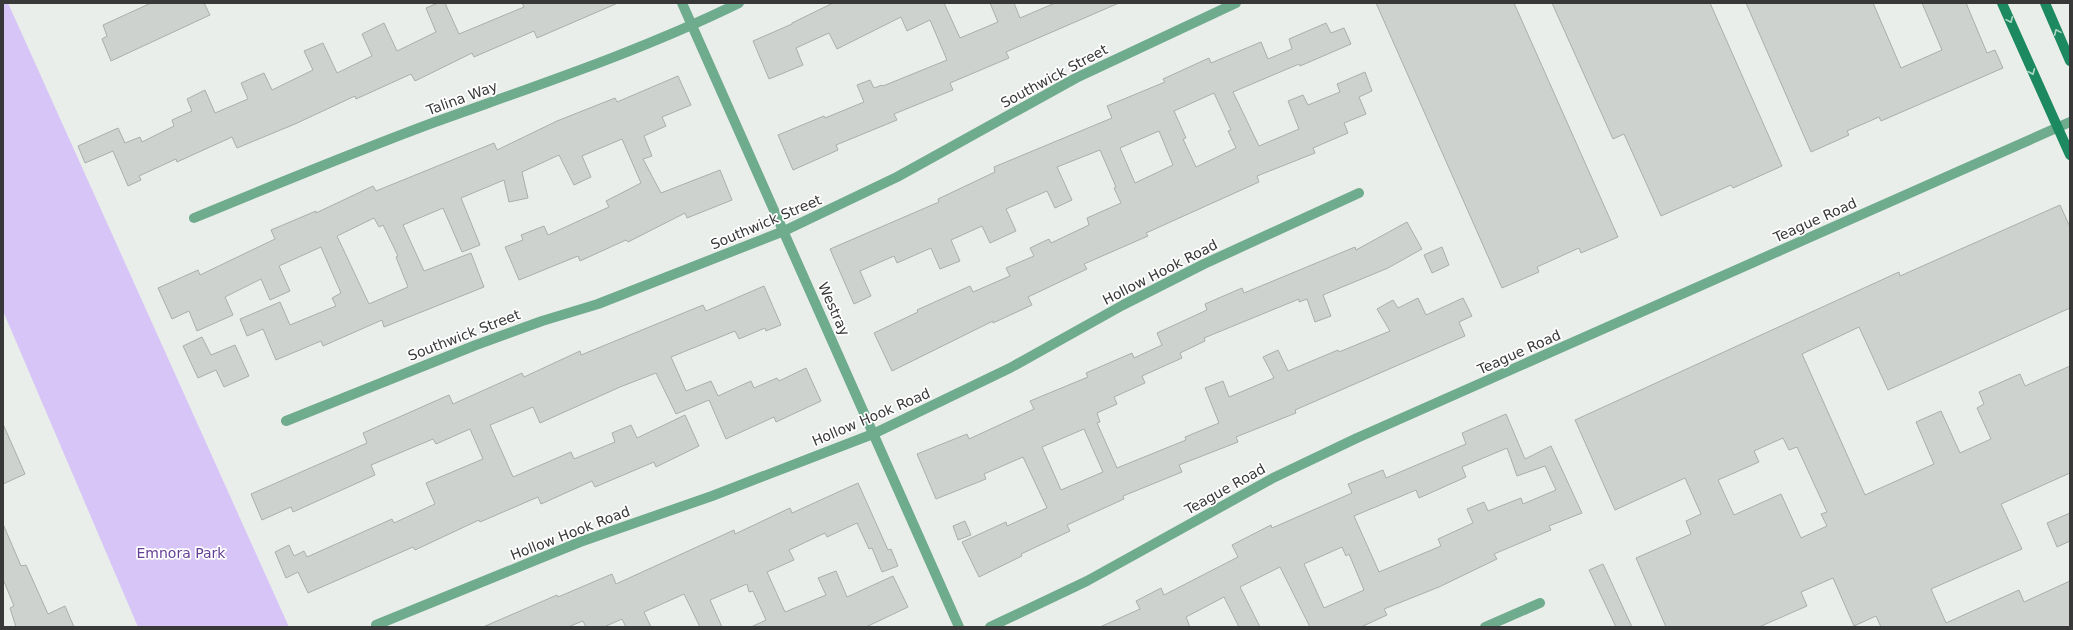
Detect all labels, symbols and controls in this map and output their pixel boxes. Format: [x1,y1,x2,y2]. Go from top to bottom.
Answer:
one-way arrow [2005,16,2013,23]
one-way arrow [2054,28,2062,36]
street label: Southwick Street [998,41,1111,111]
one-way arrow [2028,69,2036,76]
street label: Talina Way [423,78,500,119]
street label: Southwick Street [708,191,824,253]
street label: Teague Road [1770,195,1859,246]
street label: Hollow Hook Road [1100,236,1220,308]
street label: Westray [815,280,853,338]
street label: Southwick Street [406,306,523,364]
street label: Teague Road [1474,327,1563,378]
street label: Hollow Hook Road [810,385,932,449]
street label: Teague Road [1181,460,1268,518]
street label: Hollow Hook Road [508,503,632,563]
park label: Emnora Park [137,545,226,561]

